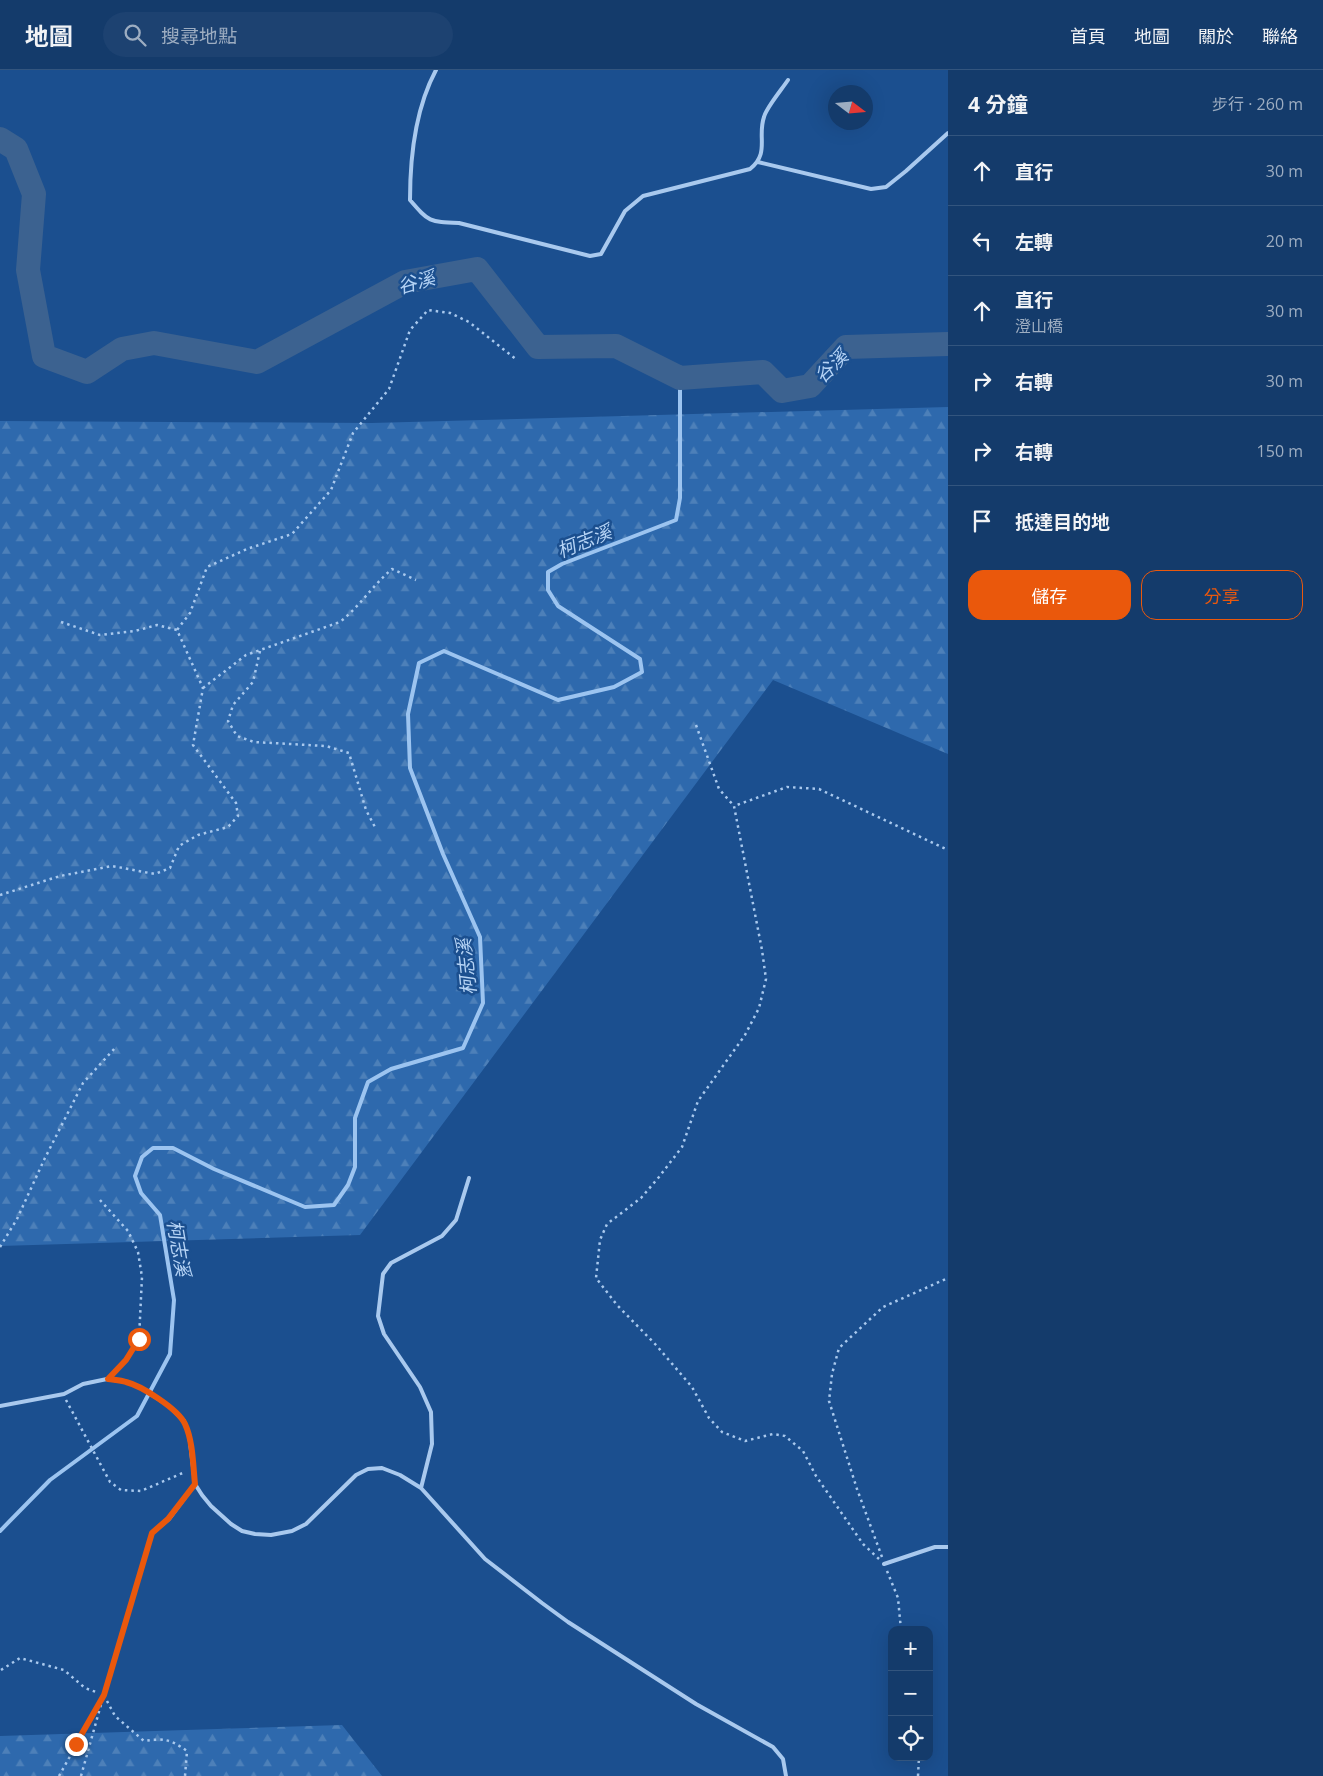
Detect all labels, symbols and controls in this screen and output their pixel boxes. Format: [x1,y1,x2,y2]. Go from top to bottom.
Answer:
search box [103,12,453,57]
text: 地圖 [25,19,73,52]
icon: search [121,21,149,49]
text: 搜尋地點 [161,23,237,49]
text: 首頁 [1070,24,1106,48]
text: 地圖 [1134,24,1170,48]
text: 關於 [1198,24,1234,48]
text: 聯絡 [1262,24,1298,48]
north arrow [828,85,873,130]
text: 4 分鐘 [968,90,1027,118]
text: 步行 · 260 m [1212,93,1303,115]
icon: ahead [968,157,996,185]
text: 直行 [1015,159,1053,185]
text: 30 m [1266,160,1303,182]
icon: left [968,227,996,255]
text: 左轉 [1015,229,1053,255]
text: 20 m [1266,230,1303,252]
water label: 谷溪 [394,263,441,300]
text: 直行 [1015,287,1053,313]
icon: ahead [968,297,996,325]
text: 30 m [1266,300,1303,322]
text: 澄山橋 [1015,315,1063,337]
water label: 谷溪 [808,341,856,389]
icon: right [968,367,996,395]
text: 右轉 [1015,369,1053,395]
text: 30 m [1266,370,1303,392]
icon: right [968,437,996,465]
text: 右轉 [1015,439,1053,465]
text: 150 m [1257,440,1303,462]
icon: arrive [968,507,996,535]
text: 抵達目的地 [1015,509,1110,535]
water label: 柯志溪 [553,517,618,564]
button: 儲存 [968,570,1131,620]
button: 分享 [1141,570,1303,620]
water label: 柯志溪 [450,934,482,997]
water label: 柯志溪 [161,1218,197,1281]
route start [128,1328,151,1351]
map controls [888,1626,933,1761]
button: + [888,1626,933,1671]
button: − [888,1671,933,1716]
button: locate [888,1716,933,1761]
route end [65,1733,88,1756]

